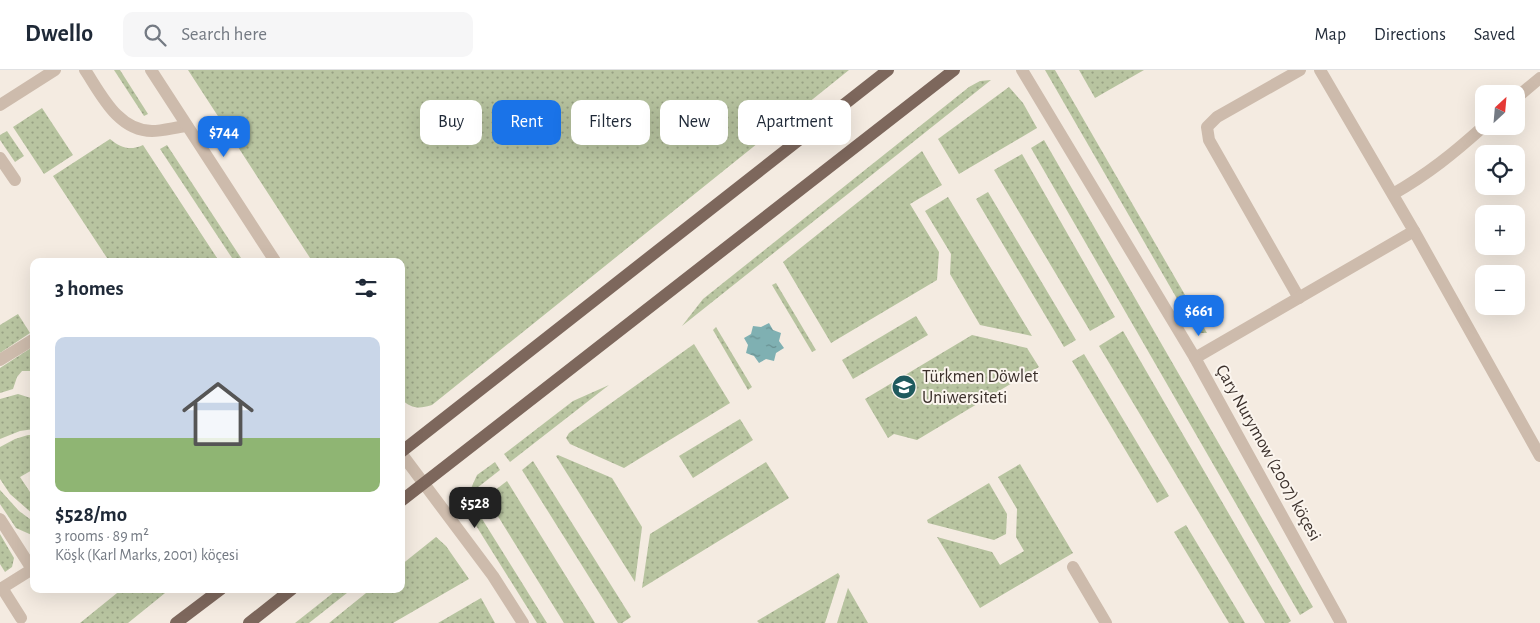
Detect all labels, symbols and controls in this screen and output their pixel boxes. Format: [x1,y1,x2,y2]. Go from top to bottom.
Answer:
search box [123,12,473,57]
icon: search [141,21,169,49]
text: Dwello [25,22,93,46]
text: Search here [181,25,267,44]
text: Map [1315,26,1346,44]
text: Directions [1374,26,1446,44]
text: Saved [1474,26,1515,44]
north arrow [1475,85,1525,135]
map controls [1475,85,1525,315]
chip: Buy [420,100,482,145]
chip: Rent [492,100,561,145]
chip: Filters [571,100,650,145]
chip: New [660,100,728,145]
chip: Apartment [738,100,851,145]
pin: $744 [194,116,254,158]
text: $744 [209,124,239,140]
button: locate [1475,145,1525,195]
button: + [1475,205,1525,255]
button: − [1475,265,1525,315]
icon: filters [352,274,380,302]
text: 3 homes [55,278,124,299]
pin: $661 [1169,294,1229,337]
text: $661 [1185,303,1213,319]
street label: Çary Nurymow (2007) köçesi [1212,362,1324,544]
place label: Türkmen Döwlet Uniwersiteti [922,368,1039,407]
icon: home [173,369,263,459]
school or university icon: Türkmen Döwlet Uniwersiteti [891,374,917,400]
pin: $528 [445,486,505,529]
text: $528 [460,495,490,511]
text: $528/mo [55,504,127,525]
text: 3 rooms · 89 m² [55,528,149,544]
text: Köşk (Karl Marks, 2001) köçesi [55,547,239,563]

